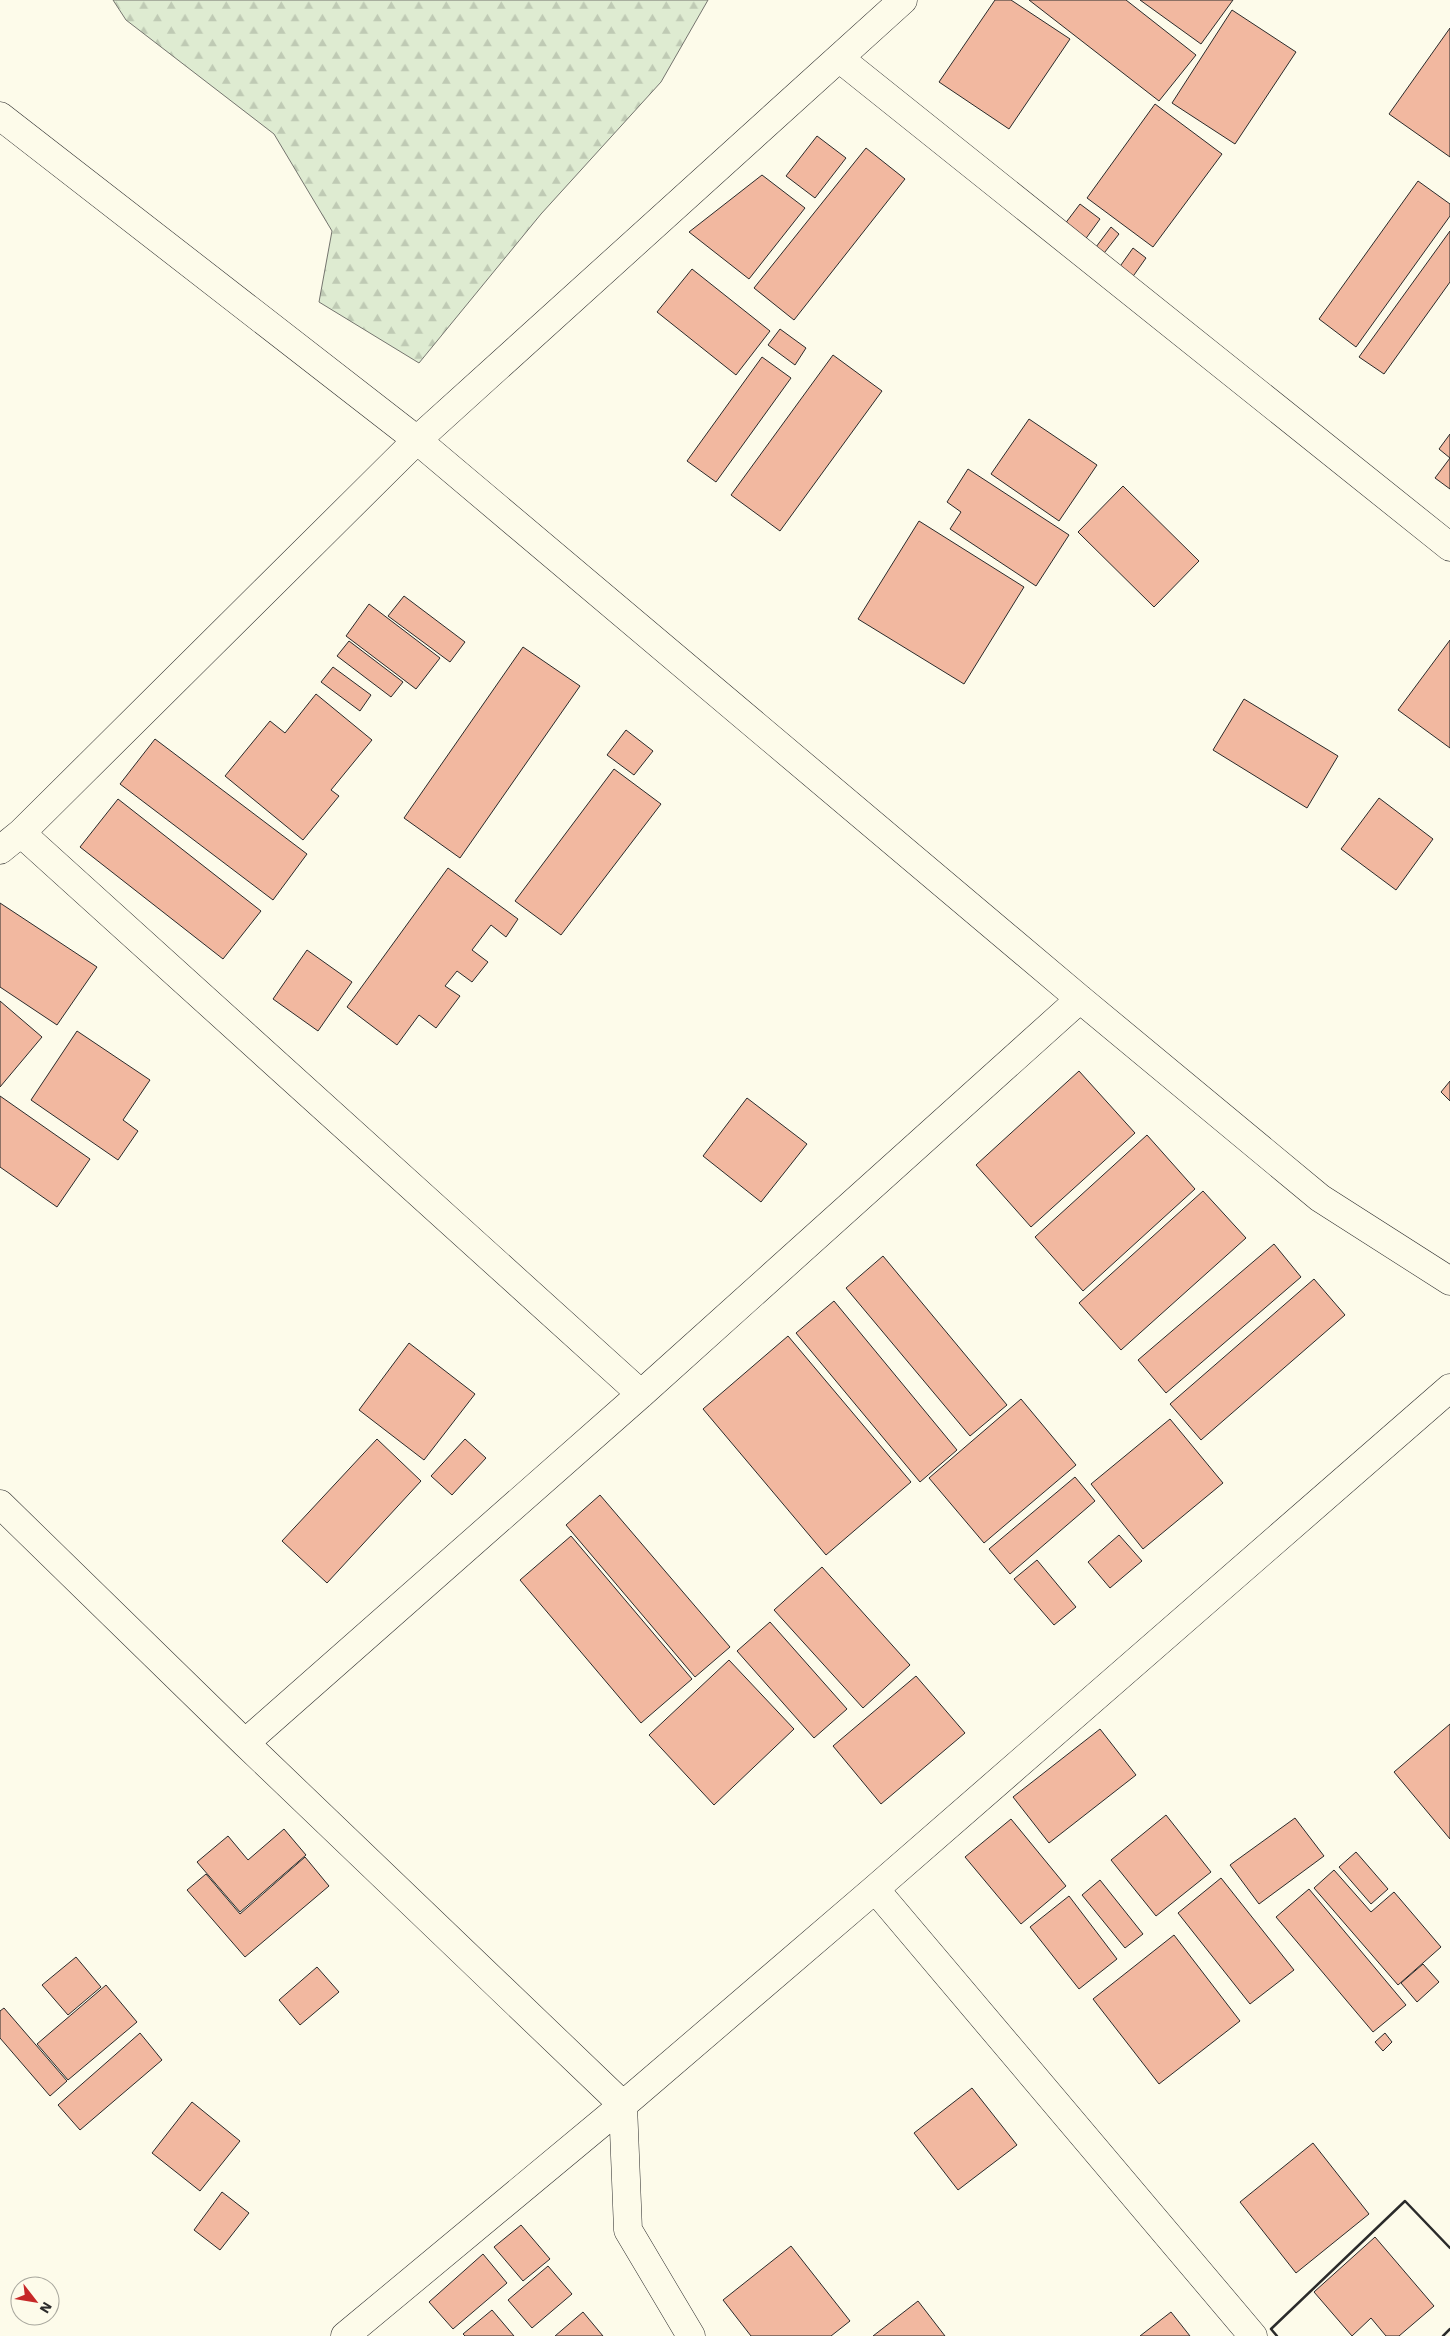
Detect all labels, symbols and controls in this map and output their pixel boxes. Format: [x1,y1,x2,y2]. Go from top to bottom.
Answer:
north arrow [10,2276,60,2326]
text: N [37,2299,56,2316]

